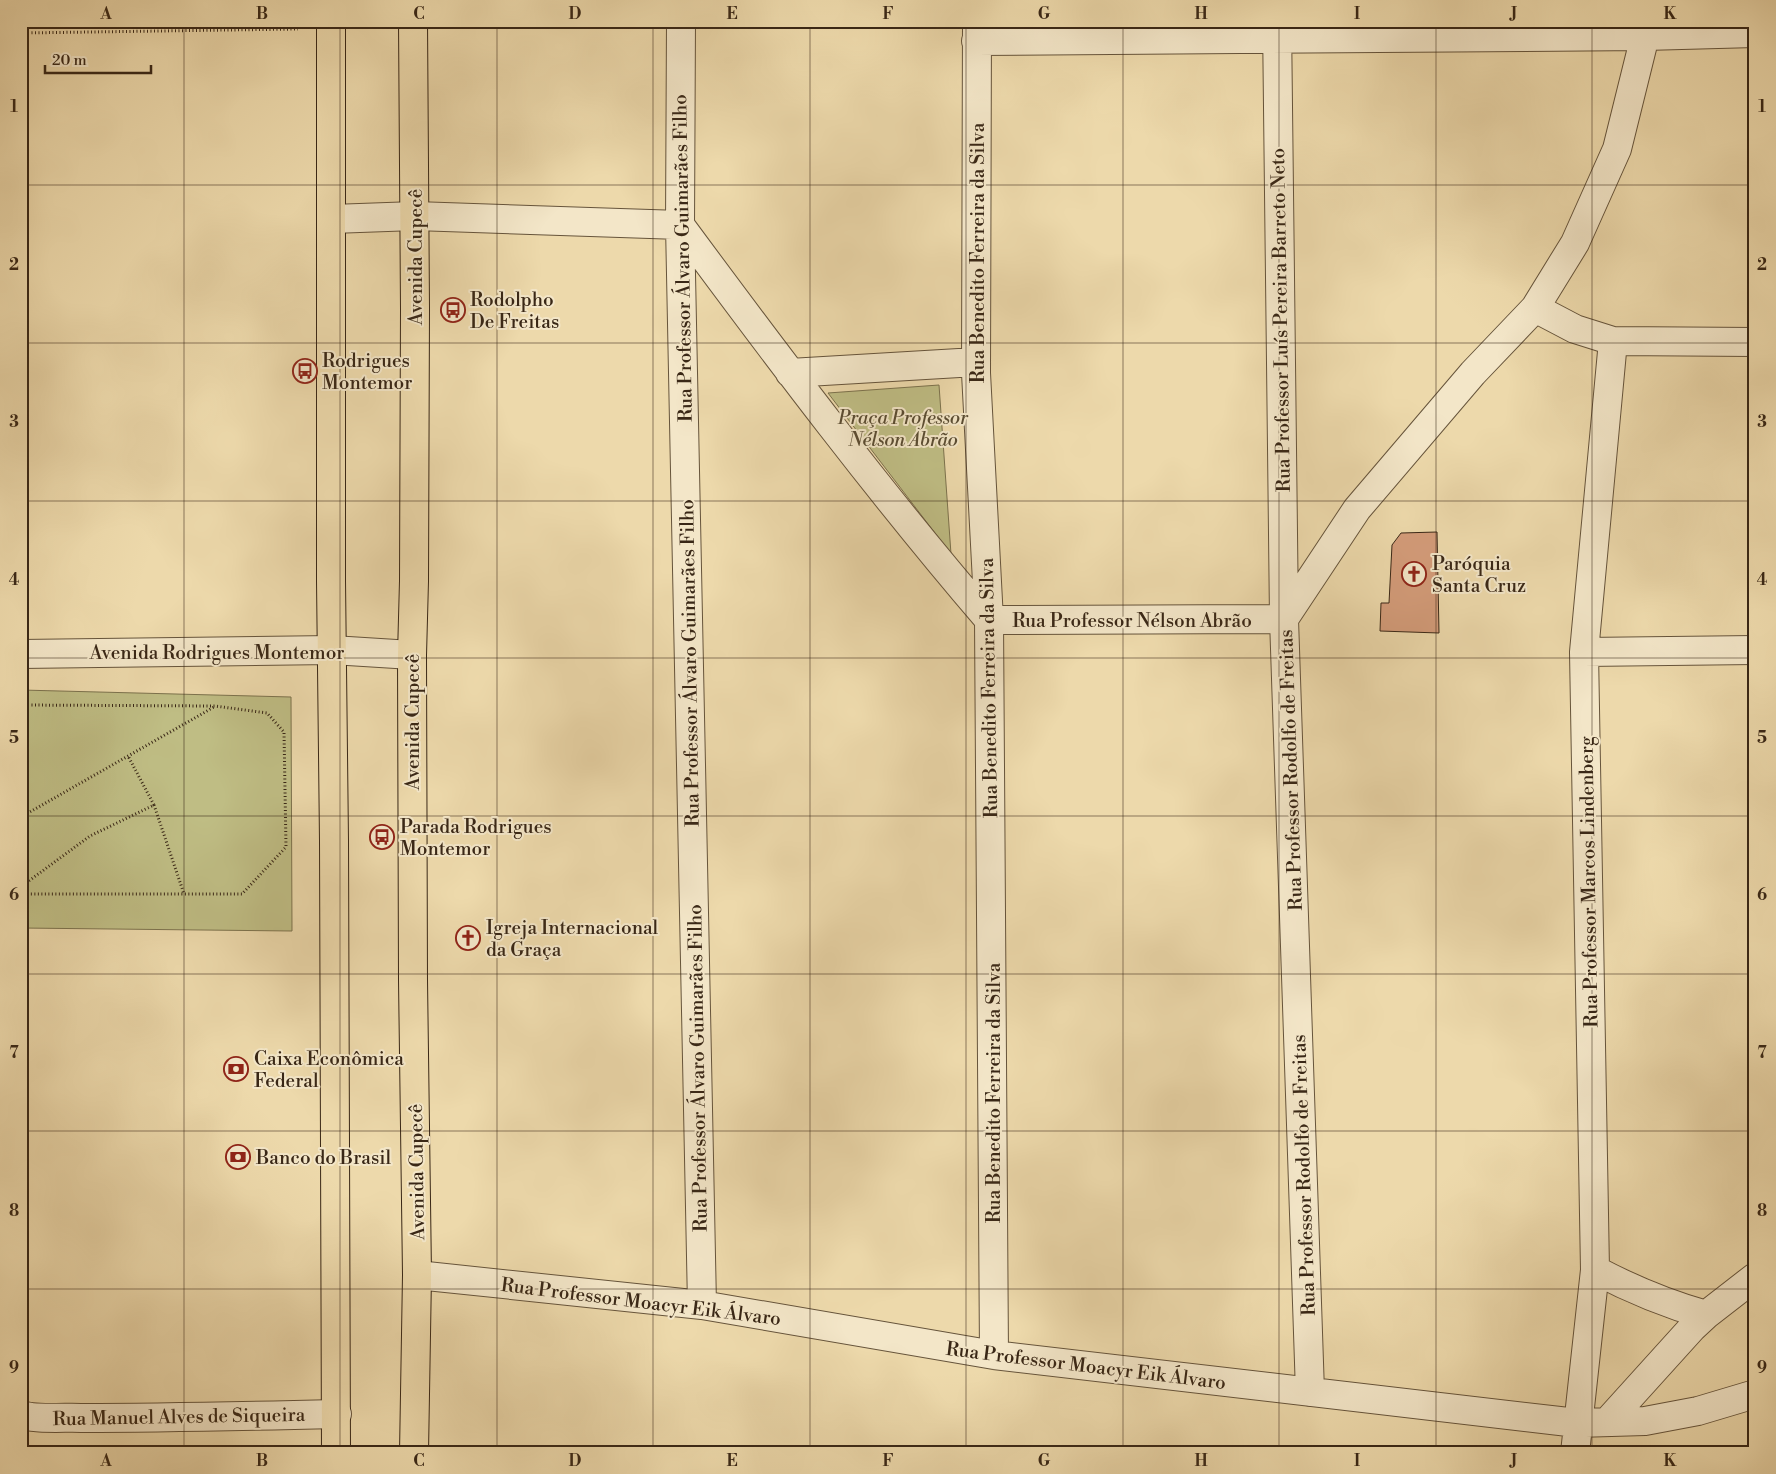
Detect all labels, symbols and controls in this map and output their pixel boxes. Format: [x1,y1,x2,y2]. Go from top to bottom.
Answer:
text: A [99,4,112,24]
text: B [256,4,268,24]
text: C [413,4,425,24]
text: D [569,4,582,24]
text: E [726,4,738,24]
text: F [882,4,894,24]
text: G [1038,4,1051,24]
text: H [1194,4,1208,24]
text: I [1354,4,1360,24]
text: J [1509,4,1517,24]
text: K [1664,4,1678,24]
scale bar [45,42,151,74]
text: 20 m [52,51,87,70]
street label: Rua Professor Álvaro Guimarães Filho [667,94,698,422]
text: 1 [10,97,18,117]
text: 1 [1758,97,1766,117]
street label: Rua Benedito Ferreira da Silva [966,122,990,383]
street label: Rua Professor Luís Pereira Barreto Neto [1266,148,1296,492]
street label: Avenida Cupecê [404,189,428,326]
text: 2 [9,255,19,275]
text: 2 [1757,255,1767,275]
place label: Rodolpho De Freitas [470,288,559,334]
bus stop icon: Rodolpho De Freitas [440,297,466,323]
place label: Rodrigues Montemor [322,349,413,395]
bus stop icon: Rodrigues Montemor [292,358,318,384]
park label: Praça Professor Nélson Abrão [837,406,969,452]
text: 3 [9,412,19,432]
text: 3 [1757,412,1767,432]
street label: Rua Professor Álvaro Guimarães Filho [674,499,705,827]
place label: Paróquia Santa Cruz [1432,552,1526,598]
street label: Rua Benedito Ferreira da Silva [975,557,1003,818]
church icon: Paróquia Santa Cruz [1401,561,1427,587]
text: 4 [9,570,20,590]
text: 4 [1757,570,1768,590]
street label: Rua Professor Nélson Abrão [1012,609,1252,633]
street label: Rua Professor Rodolfo de Freitas [1274,629,1308,911]
street label: Avenida Rodrigues Montemor [88,641,345,665]
street label: Avenida Cupecê [401,654,425,791]
text: 5 [9,728,19,748]
text: 5 [1757,728,1767,748]
street label: Rua Professor Marcos Lindenberg [1574,736,1604,1028]
place label: Parada Rodrigues Montemor [400,815,552,861]
bus stop icon: Parada Rodrigues Montemor [369,824,395,850]
text: 6 [9,885,19,905]
text: 6 [1757,885,1767,905]
street label: Rua Professor Álvaro Guimarães Filho [682,904,713,1232]
place label: Igreja Internacional da Graça [486,916,659,962]
church icon: Igreja Internacional da Graça [455,925,481,951]
street label: Rua Benedito Ferreira da Silva [982,962,1006,1223]
street label: Rua Professor Rodolfo de Freitas [1287,1034,1321,1316]
text: 7 [9,1043,19,1063]
text: 7 [1757,1043,1767,1063]
place label: Caixa Econômica Federal [254,1047,404,1093]
bank icon: Caixa Econômica Federal [223,1056,249,1082]
street label: Avenida Cupecê [404,1104,430,1241]
bank icon: Banco do Brasil [225,1144,251,1170]
place label: Banco do Brasil [255,1146,392,1170]
text: 8 [9,1201,19,1221]
text: 8 [1757,1201,1767,1221]
street label: Rua Professor Moacyr Eik Álvaro [499,1272,782,1331]
street label: Rua Professor Moacyr Eik Álvaro [944,1336,1227,1395]
text: 9 [9,1358,19,1378]
text: 9 [1757,1358,1767,1378]
street label: Rua Manuel Alves de Siqueira [52,1403,306,1431]
text: A [99,1451,112,1471]
text: B [256,1451,268,1471]
text: C [413,1451,425,1471]
text: D [569,1451,582,1471]
text: E [726,1451,738,1471]
text: F [882,1451,894,1471]
text: G [1038,1451,1051,1471]
text: H [1194,1451,1208,1471]
text: I [1354,1451,1360,1471]
text: J [1509,1451,1517,1471]
text: K [1664,1451,1678,1471]

